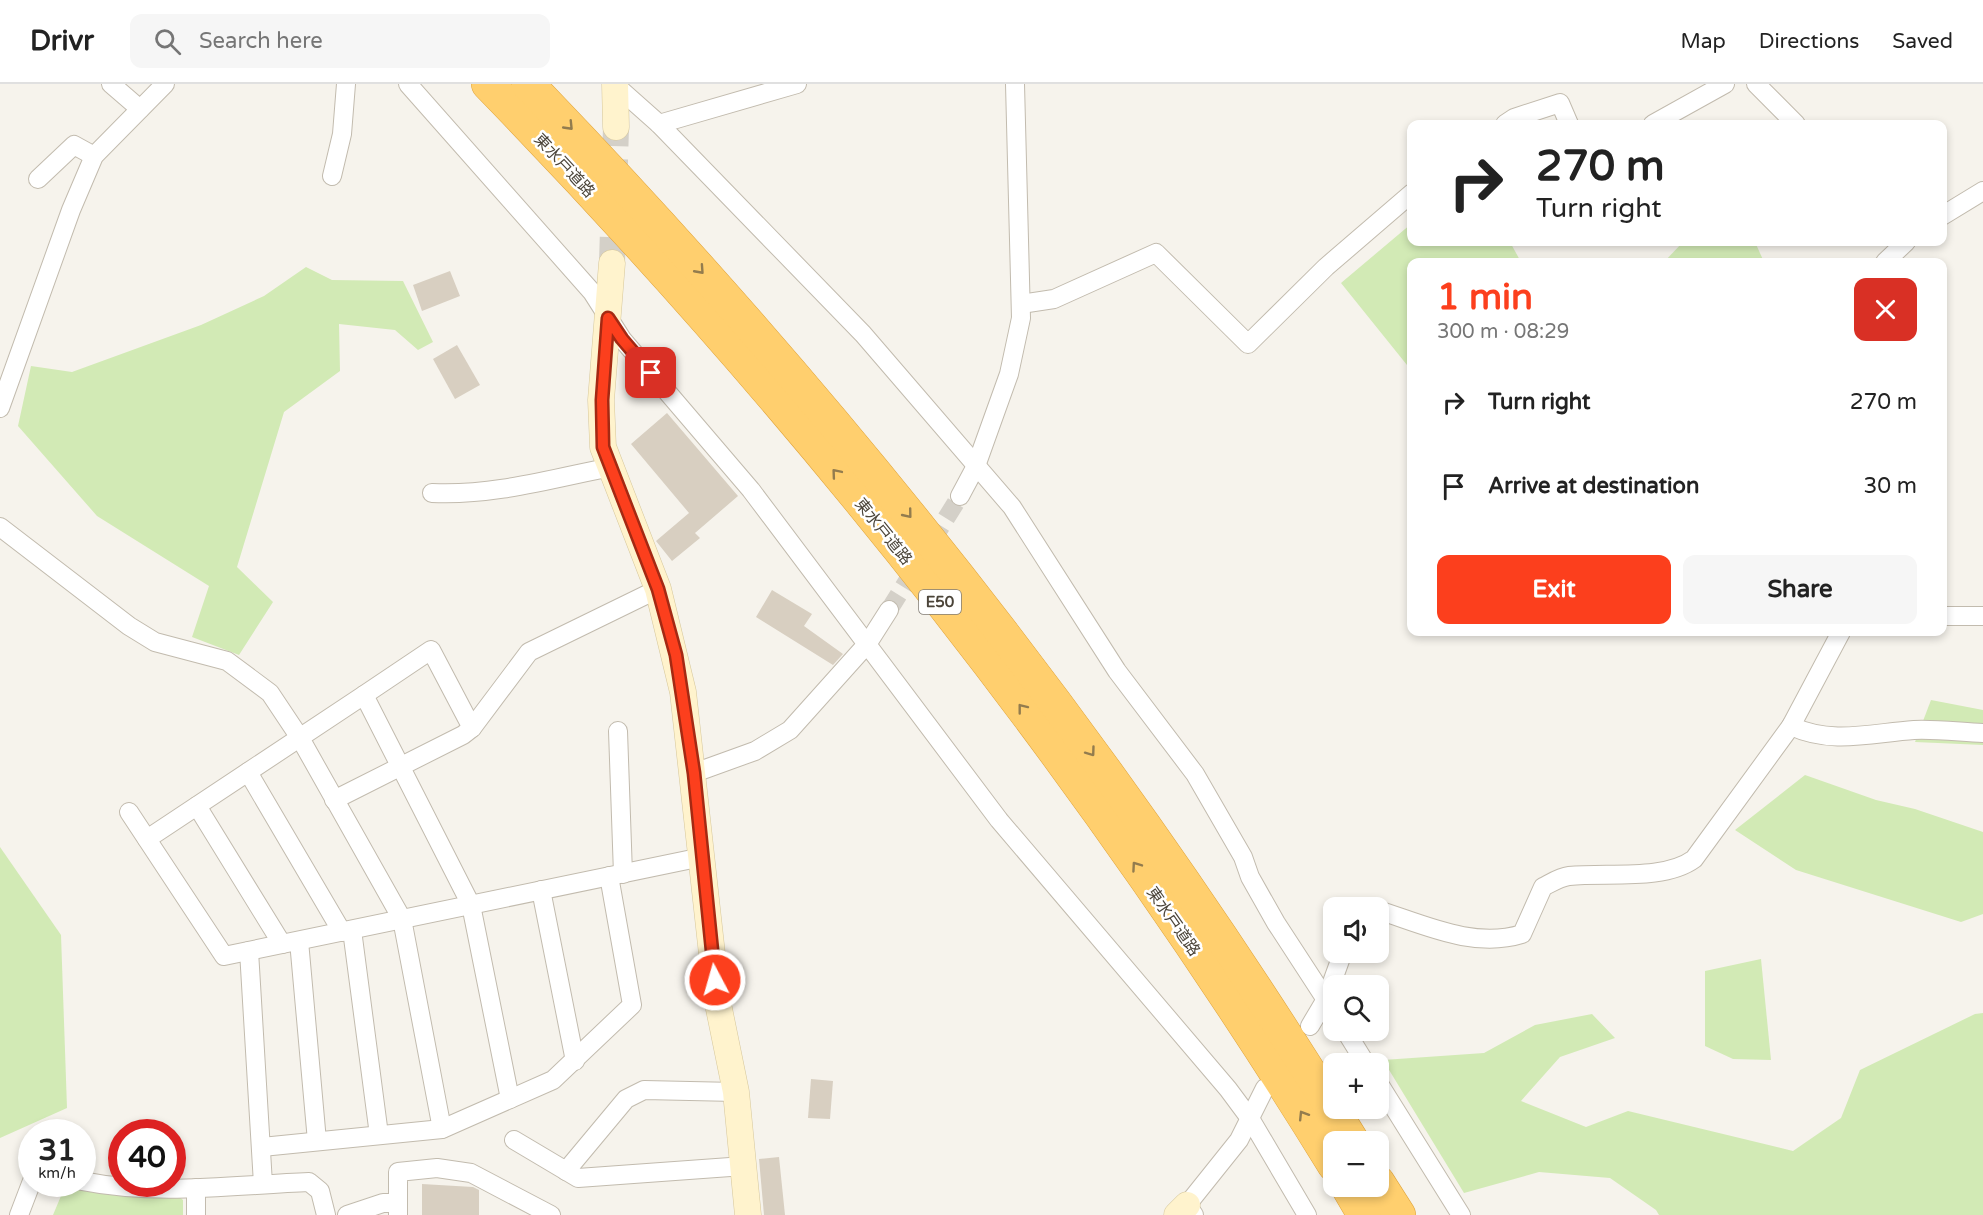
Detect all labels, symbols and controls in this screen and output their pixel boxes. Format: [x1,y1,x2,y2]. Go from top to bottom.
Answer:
search box [130,14,550,68]
text: Drivr [30,24,94,58]
icon: search [151,25,184,58]
text: Search here [199,28,323,54]
text: Map [1680,29,1726,54]
text: Directions [1759,29,1859,54]
text: Saved [1892,29,1953,54]
one-way arrow [561,119,572,130]
street label: 東水戸道路 [530,130,599,202]
text: 270 m [1536,141,1665,192]
icon: right [1437,144,1515,222]
text: Turn right [1536,192,1662,225]
one-way arrow [693,263,704,273]
text: 1 min [1437,276,1533,319]
button: close [1854,278,1917,341]
text: 300 m · 08:29 [1437,320,1569,344]
pin [625,347,676,398]
icon: arrive [634,356,667,389]
icon: right [1437,386,1470,419]
text: Turn right [1488,389,1590,415]
text: 270 m [1850,389,1917,415]
one-way arrow [832,469,843,480]
icon: arrive [1437,470,1470,503]
text: Arrive at destination [1488,473,1699,499]
text: 30 m [1863,473,1917,499]
street label: 東水戸道路 [850,494,916,569]
one-way arrow [901,507,912,518]
button: Exit [1437,555,1671,624]
button: Share [1683,555,1917,624]
road number: E50 [919,590,961,614]
one-way arrow [1019,703,1030,714]
one-way arrow [1084,746,1095,757]
one-way arrow [1132,861,1143,872]
street label: 東水戸道路 [1142,883,1204,960]
map controls [1323,897,1389,1197]
button: sound [1323,897,1389,963]
position arrow [683,948,747,1012]
button: search [1323,975,1389,1041]
button: + [1323,1053,1389,1119]
one-way arrow [1298,1111,1310,1121]
speed limit sign: 40 [108,1119,186,1197]
button: − [1323,1131,1389,1197]
text: 31 [38,1132,76,1169]
text: km/h [38,1164,76,1182]

